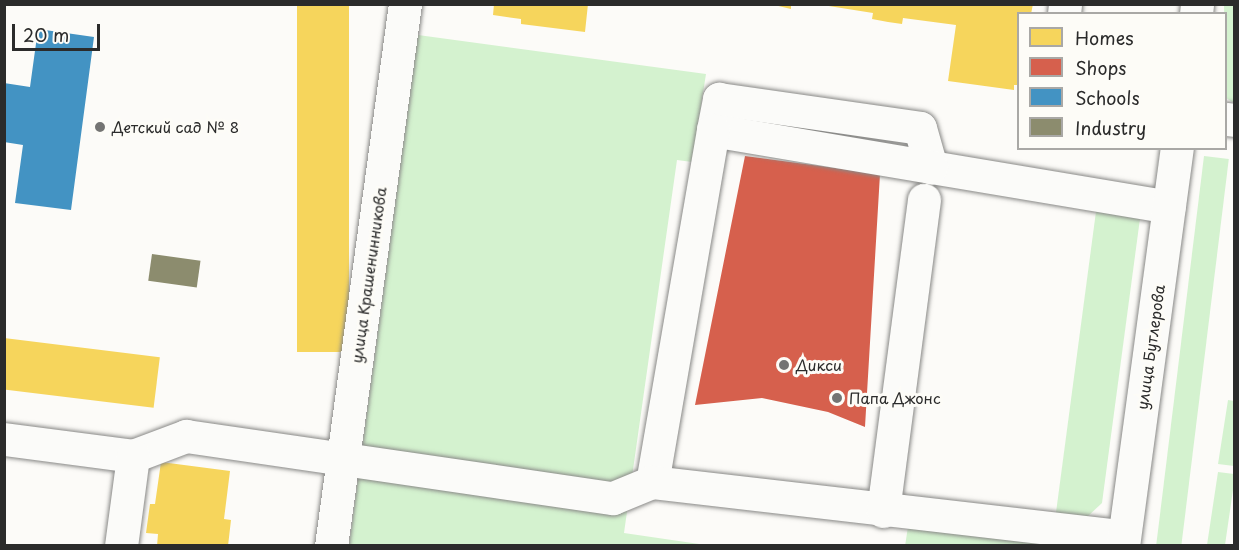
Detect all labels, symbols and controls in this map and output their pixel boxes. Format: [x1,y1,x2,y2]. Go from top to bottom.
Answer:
scale bar [15,12,104,50]
legend [1017,12,1227,150]
text: 20 m [23,21,69,48]
text: Homes [1075,24,1133,51]
text: Shops [1075,54,1126,81]
text: Schools [1075,84,1140,111]
text: Industry [1075,114,1146,141]
place label: Детский сад № 8 [112,118,240,136]
marker: Детский сад № 8 [93,120,107,134]
street label: улица Крашенинникова [347,185,389,365]
street label: улица Бутлерова [1132,283,1168,411]
place label: Дикси [796,356,842,374]
marker: Дикси [777,358,791,372]
place label: Папа Джонс [849,389,941,407]
marker: Папа Джонс [830,391,844,405]

